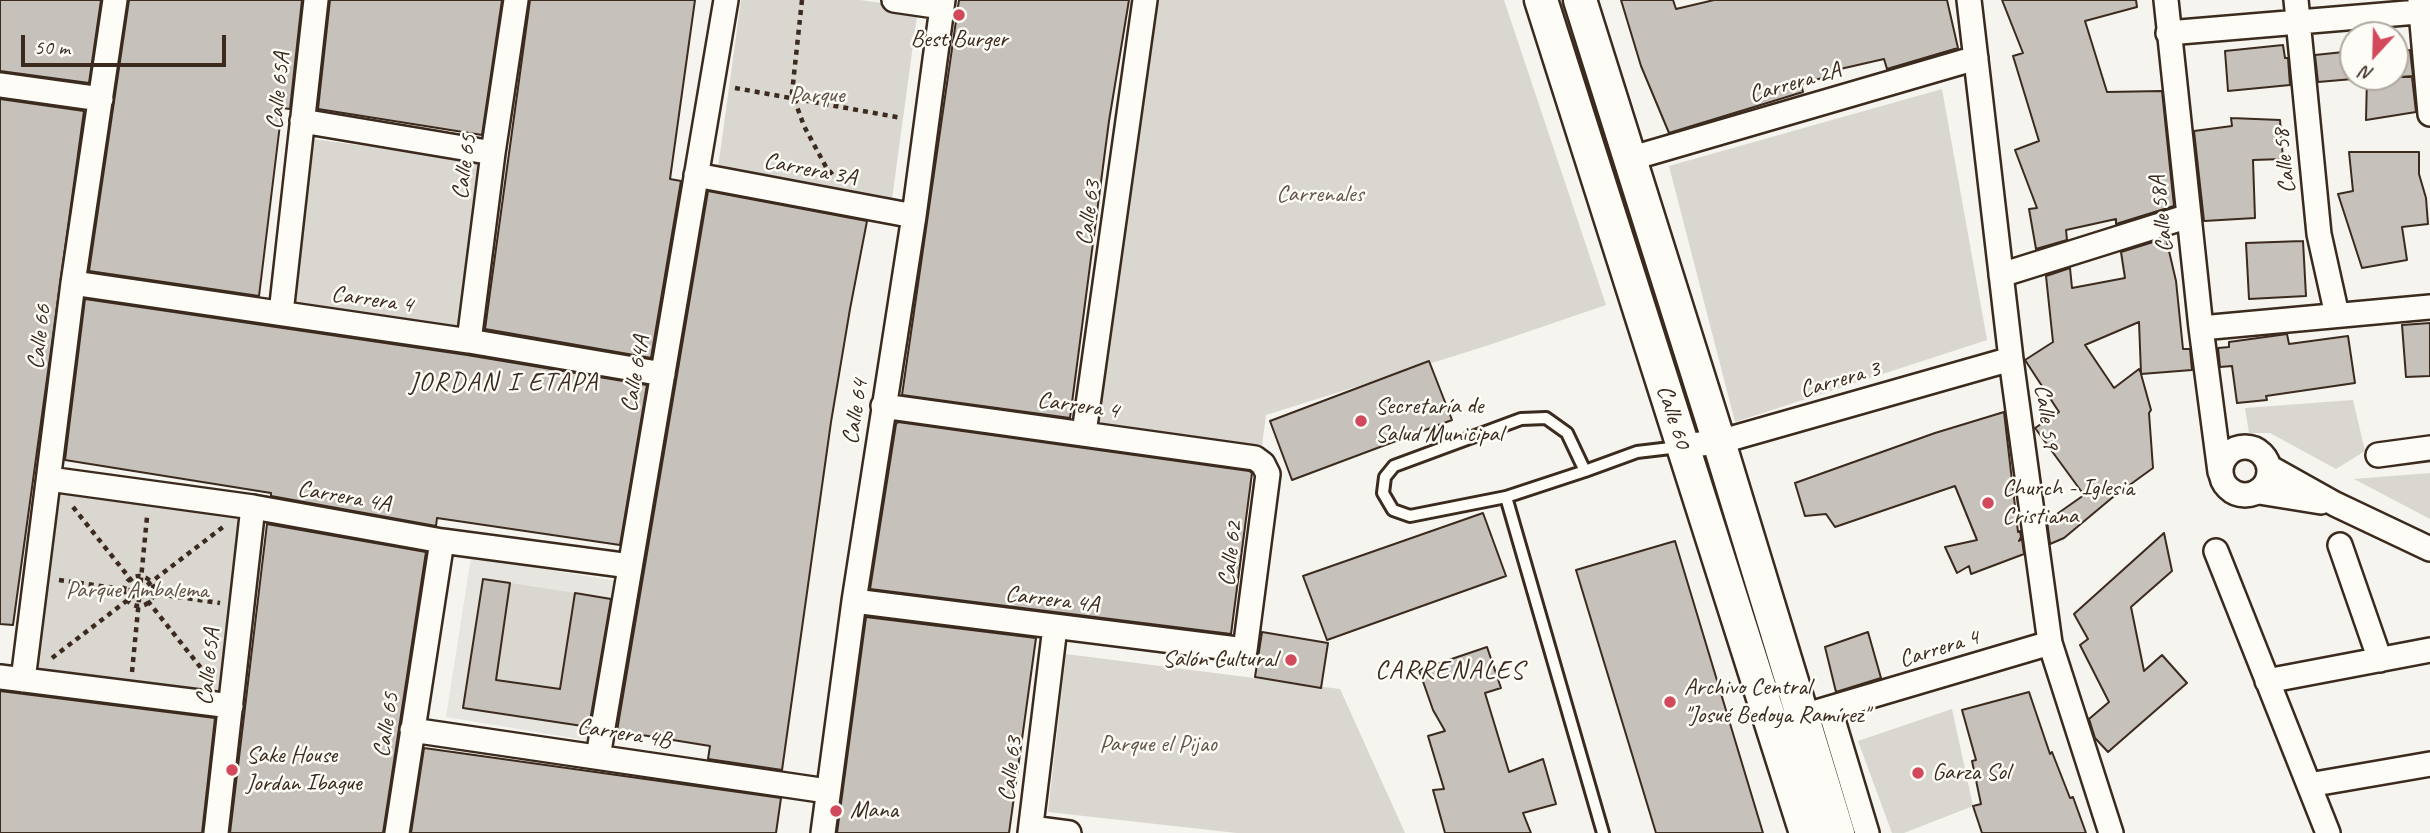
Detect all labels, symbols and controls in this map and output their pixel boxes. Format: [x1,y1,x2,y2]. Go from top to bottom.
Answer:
marker: Best Burger [951,7,967,23]
scale bar [24,21,229,65]
north arrow [2339,21,2409,91]
place label: Best Burger [910,26,1008,54]
text: 50 m [34,34,70,60]
street label: Calle 65A [261,51,297,131]
street label: Carrera 2A [1746,56,1844,110]
text: N [2357,60,2377,87]
park label: Parque [789,82,845,110]
street label: Calle 58 [2267,127,2303,195]
street label: Calle 65 [446,133,484,201]
street label: Carrera 3A [761,147,859,193]
street label: Calle 58A [2144,174,2180,254]
street label: Calle 63 [1070,179,1108,247]
park label: Carrenales [1276,181,1364,209]
street label: Carrera 4 [329,280,415,320]
street label: Calle 66 [22,303,58,371]
street label: Calle 64A [615,333,657,415]
street label: Carrera 3 [1797,355,1883,405]
district label: JORDAN I ETAPA [411,367,597,399]
street label: Calle 64 [837,378,875,446]
street label: Calle 60 [1649,382,1697,452]
street label: Calle 59 [2027,383,2065,451]
street label: Carrera 4 [1035,386,1121,426]
place label: Secretaría de Salud Municipal [1375,393,1503,449]
marker: Secretaría de Salud Municipal [1353,413,1369,429]
street label: Carrera 4A [295,475,393,519]
place label: Church - Iglesia Cristiana [2002,475,2134,531]
marker: Church - Iglesia Cristiana [1980,495,1996,511]
street label: Calle 62 [1213,520,1249,588]
park label: Parque Ambalema [66,577,208,605]
street label: Carrera 4A [1004,580,1100,620]
street label: Carrera 4 [1896,623,1982,675]
street label: Calle 65A [191,627,227,707]
place label: Salón Cultural [1162,646,1277,674]
marker: Salón Cultural [1283,652,1299,668]
district label: CARRENALES [1377,655,1523,687]
place label: Archivo Central "Josué Bedoya Ramírez" [1684,674,1869,730]
street label: Calle 65 [368,691,406,759]
marker: Archivo Central "Josué Bedoya Ramírez" [1662,694,1678,710]
street label: Carrera 4B [575,712,673,756]
park label: Parque el Pijao [1099,731,1217,759]
street label: Calle 63 [993,735,1029,803]
place label: Sake House Jordan Ibague [246,742,362,798]
place label: Garza Sol [1932,759,2010,787]
marker: Sake House Jordan Ibague [224,762,240,778]
marker: Garza Sol [1910,765,1926,781]
place label: Mana [850,797,898,825]
marker: Mana [828,803,844,819]

